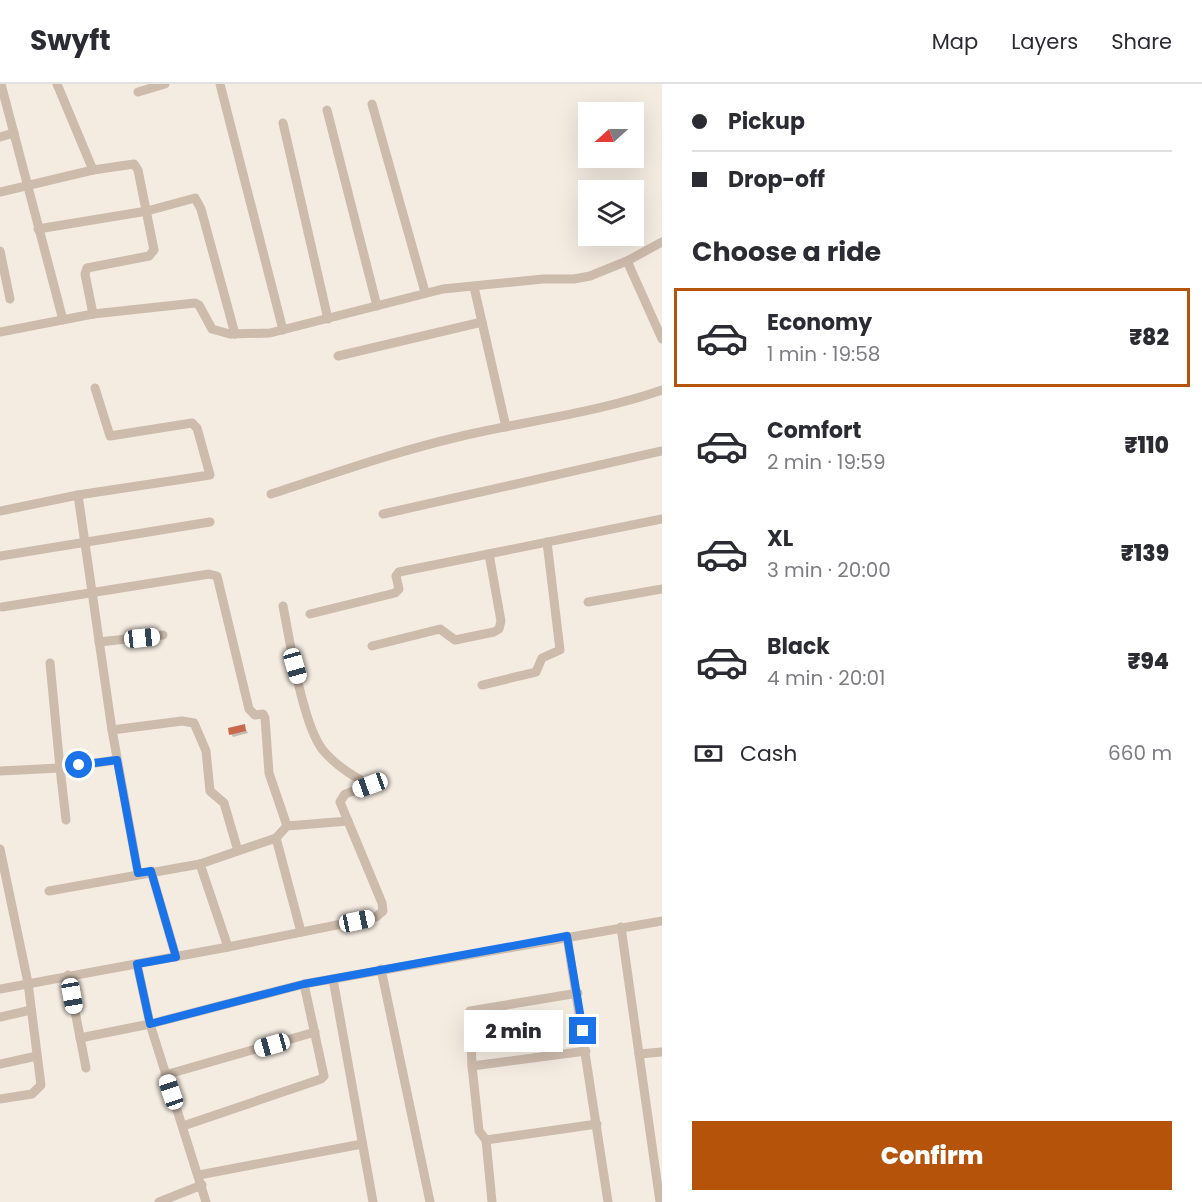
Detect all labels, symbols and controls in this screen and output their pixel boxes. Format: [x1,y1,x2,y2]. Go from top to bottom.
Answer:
text: Swyft [30,21,111,60]
text: Map [932,27,978,56]
text: Layers [1011,27,1078,56]
text: Share [1111,27,1172,56]
north arrow [578,102,644,168]
map controls [578,102,644,246]
text: Pickup [728,106,805,137]
text: Drop-off [728,164,825,195]
button: layers [578,180,644,246]
text: Choose a ride [692,233,881,270]
text: Economy [767,307,872,338]
icon: car [695,311,749,365]
text: ₹82 [1129,322,1169,353]
text: 1 min · 19:58 [767,340,880,368]
text: Comfort [767,415,861,446]
icon: car [695,419,749,473]
text: ₹110 [1125,430,1169,461]
text: 2 min · 19:59 [767,448,886,476]
text: XL [767,523,793,554]
icon: car [695,527,749,581]
text: ₹139 [1121,538,1169,569]
text: 3 min · 20:00 [767,556,891,584]
car [123,627,161,649]
text: Black [767,631,830,662]
icon: car [695,635,749,689]
car [281,646,309,686]
text: ₹94 [1128,646,1169,677]
text: 4 min · 20:01 [767,664,885,692]
icon: cash [692,737,725,770]
text: Cash [740,738,797,769]
text: 660 m [1108,739,1172,767]
route start [65,751,92,778]
car [350,770,390,800]
car [338,908,376,934]
car [60,977,84,1015]
callout: 2 min [463,1010,562,1052]
text: 2 min [485,1017,542,1045]
route end [569,1017,596,1044]
car [252,1031,292,1059]
car [157,1072,185,1112]
button: Confirm [692,1121,1172,1190]

